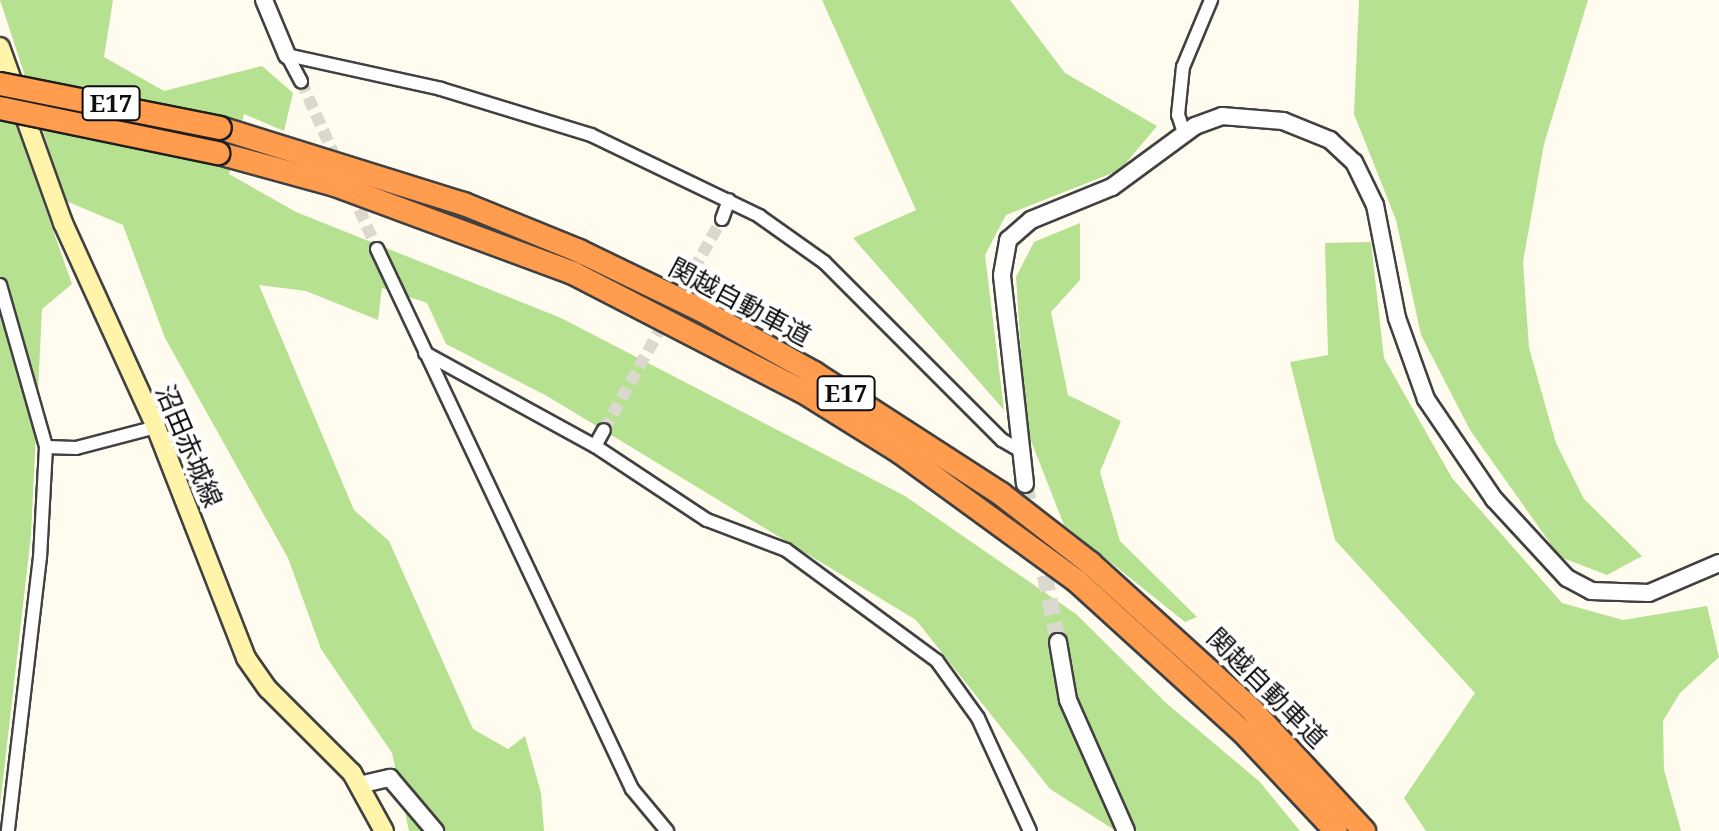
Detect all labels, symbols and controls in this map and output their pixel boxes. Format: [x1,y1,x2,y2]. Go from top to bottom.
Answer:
road number: E17 [81,83,141,123]
street label: 関越自動車道 [664,252,816,352]
road number: E17 [816,373,876,413]
street label: 沼田赤城線 [149,380,229,512]
street label: 関越自動車道 [1201,622,1333,754]

